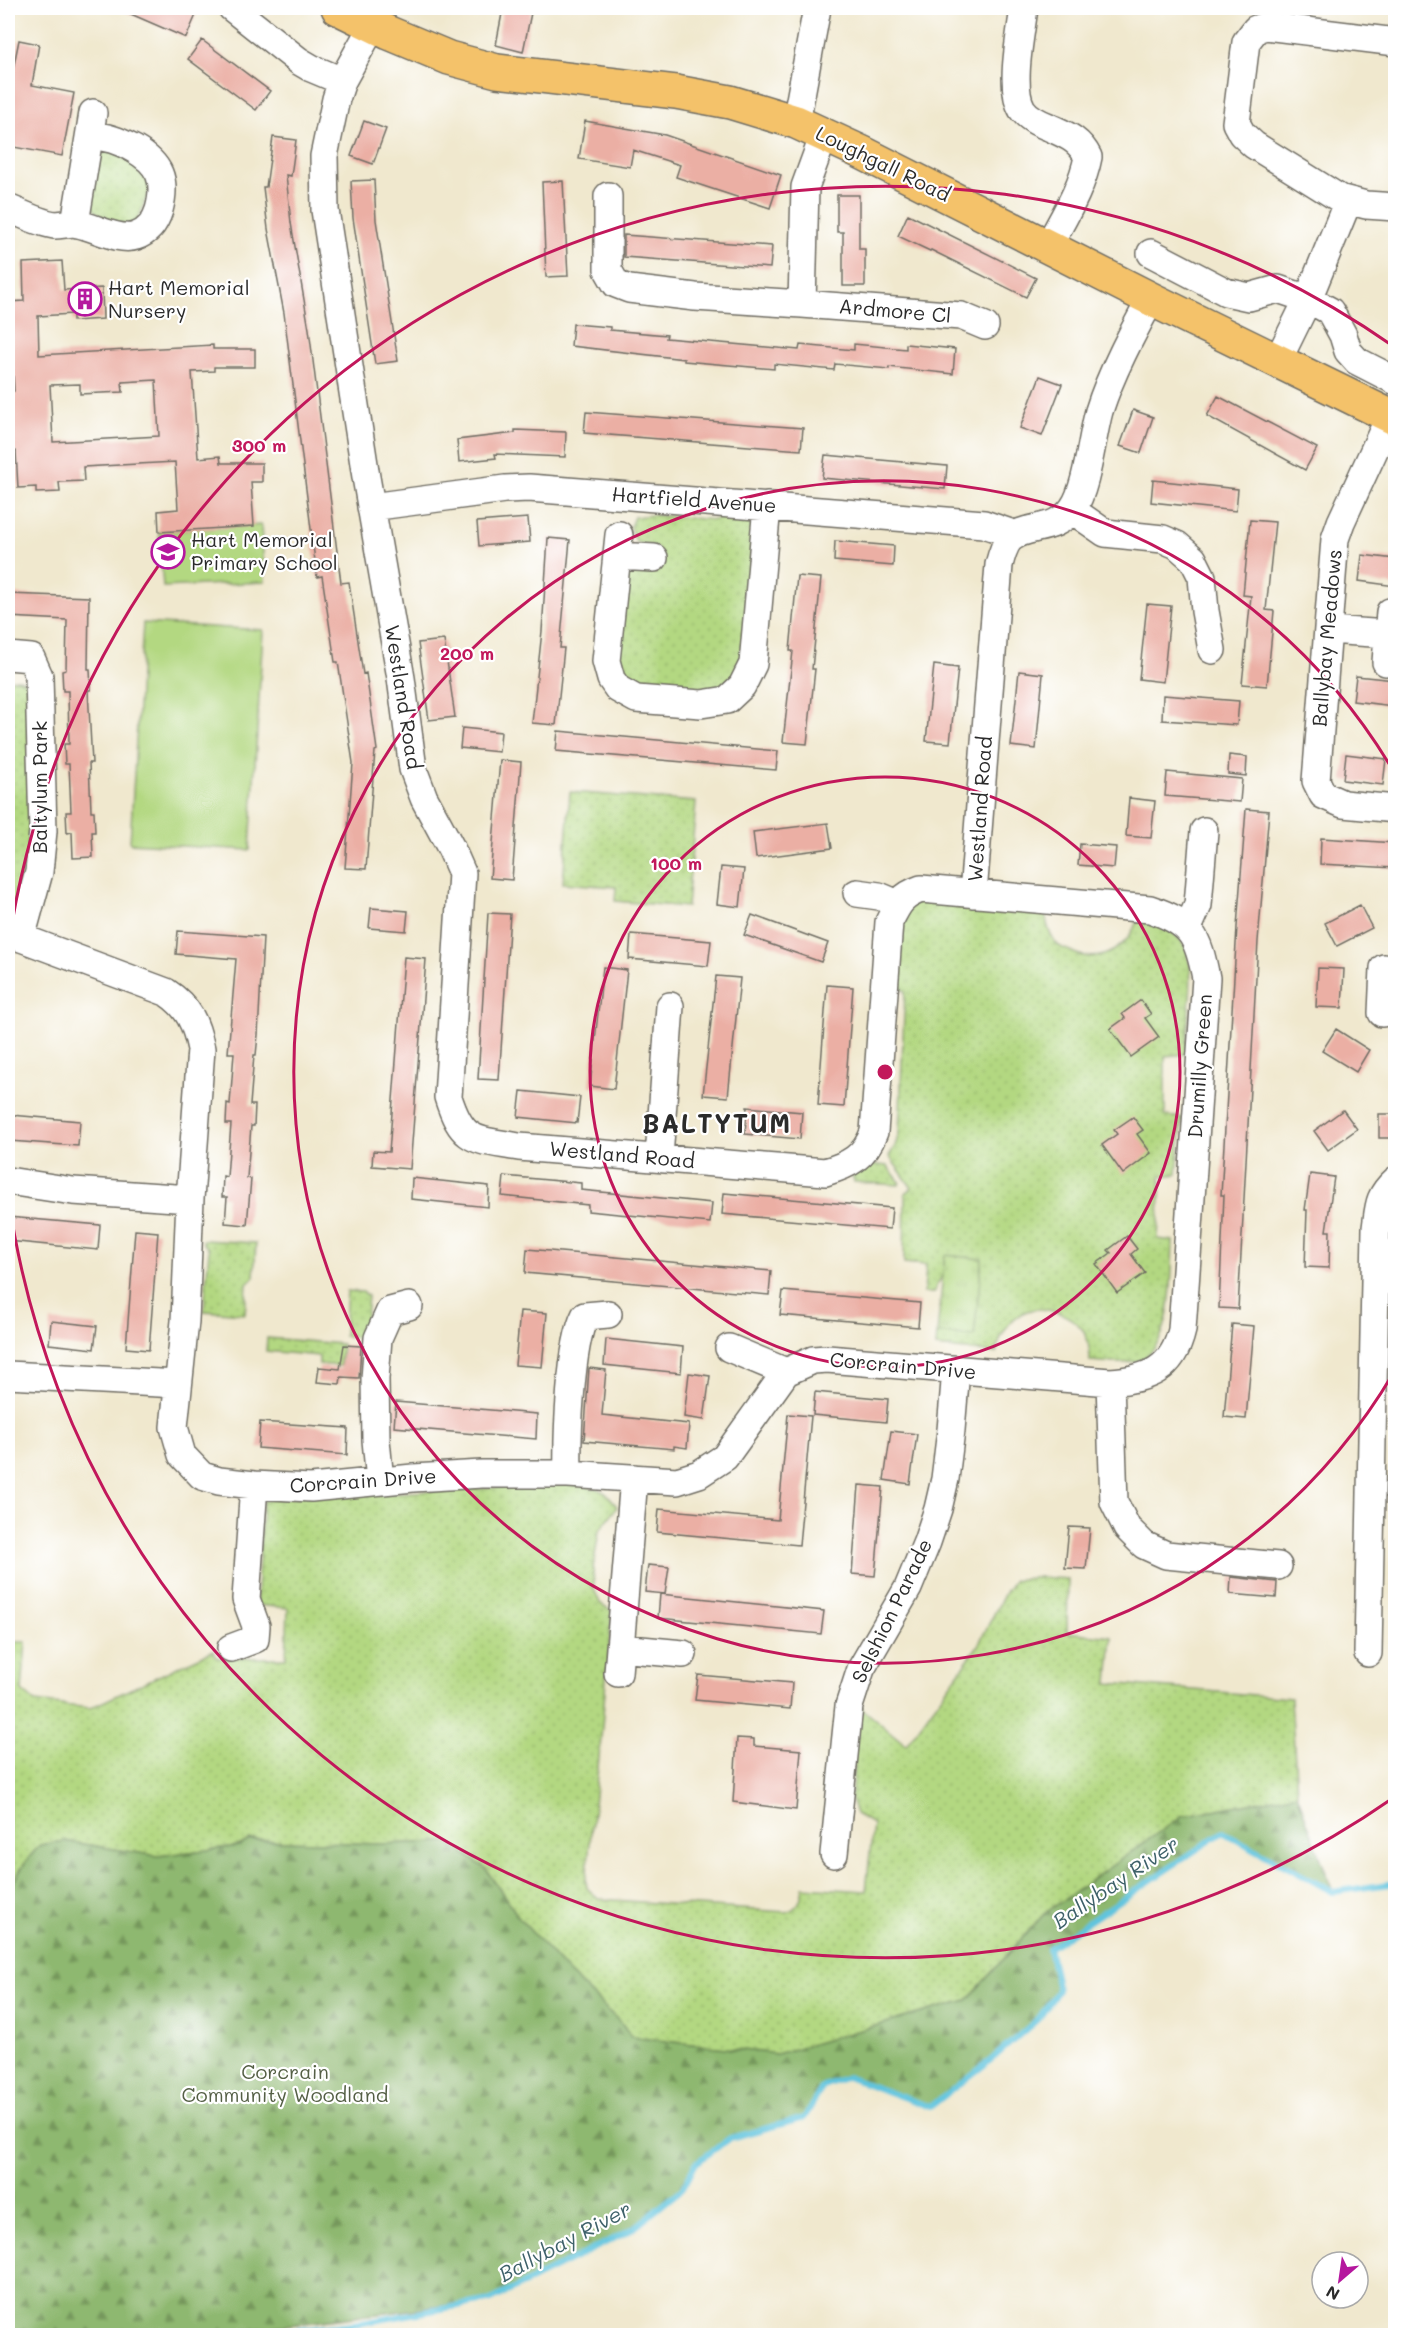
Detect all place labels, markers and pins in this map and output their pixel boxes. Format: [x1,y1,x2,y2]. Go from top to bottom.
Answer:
place label: Hart Memorial Nursery [108,274,250,323]
building icon: Hart Memorial Nursery [67,281,103,317]
place label: Hart Memorial Primary School [191,526,338,575]
school or university icon: Hart Memorial Primary School [150,534,186,570]
centre of rings [875,1062,895,1082]

